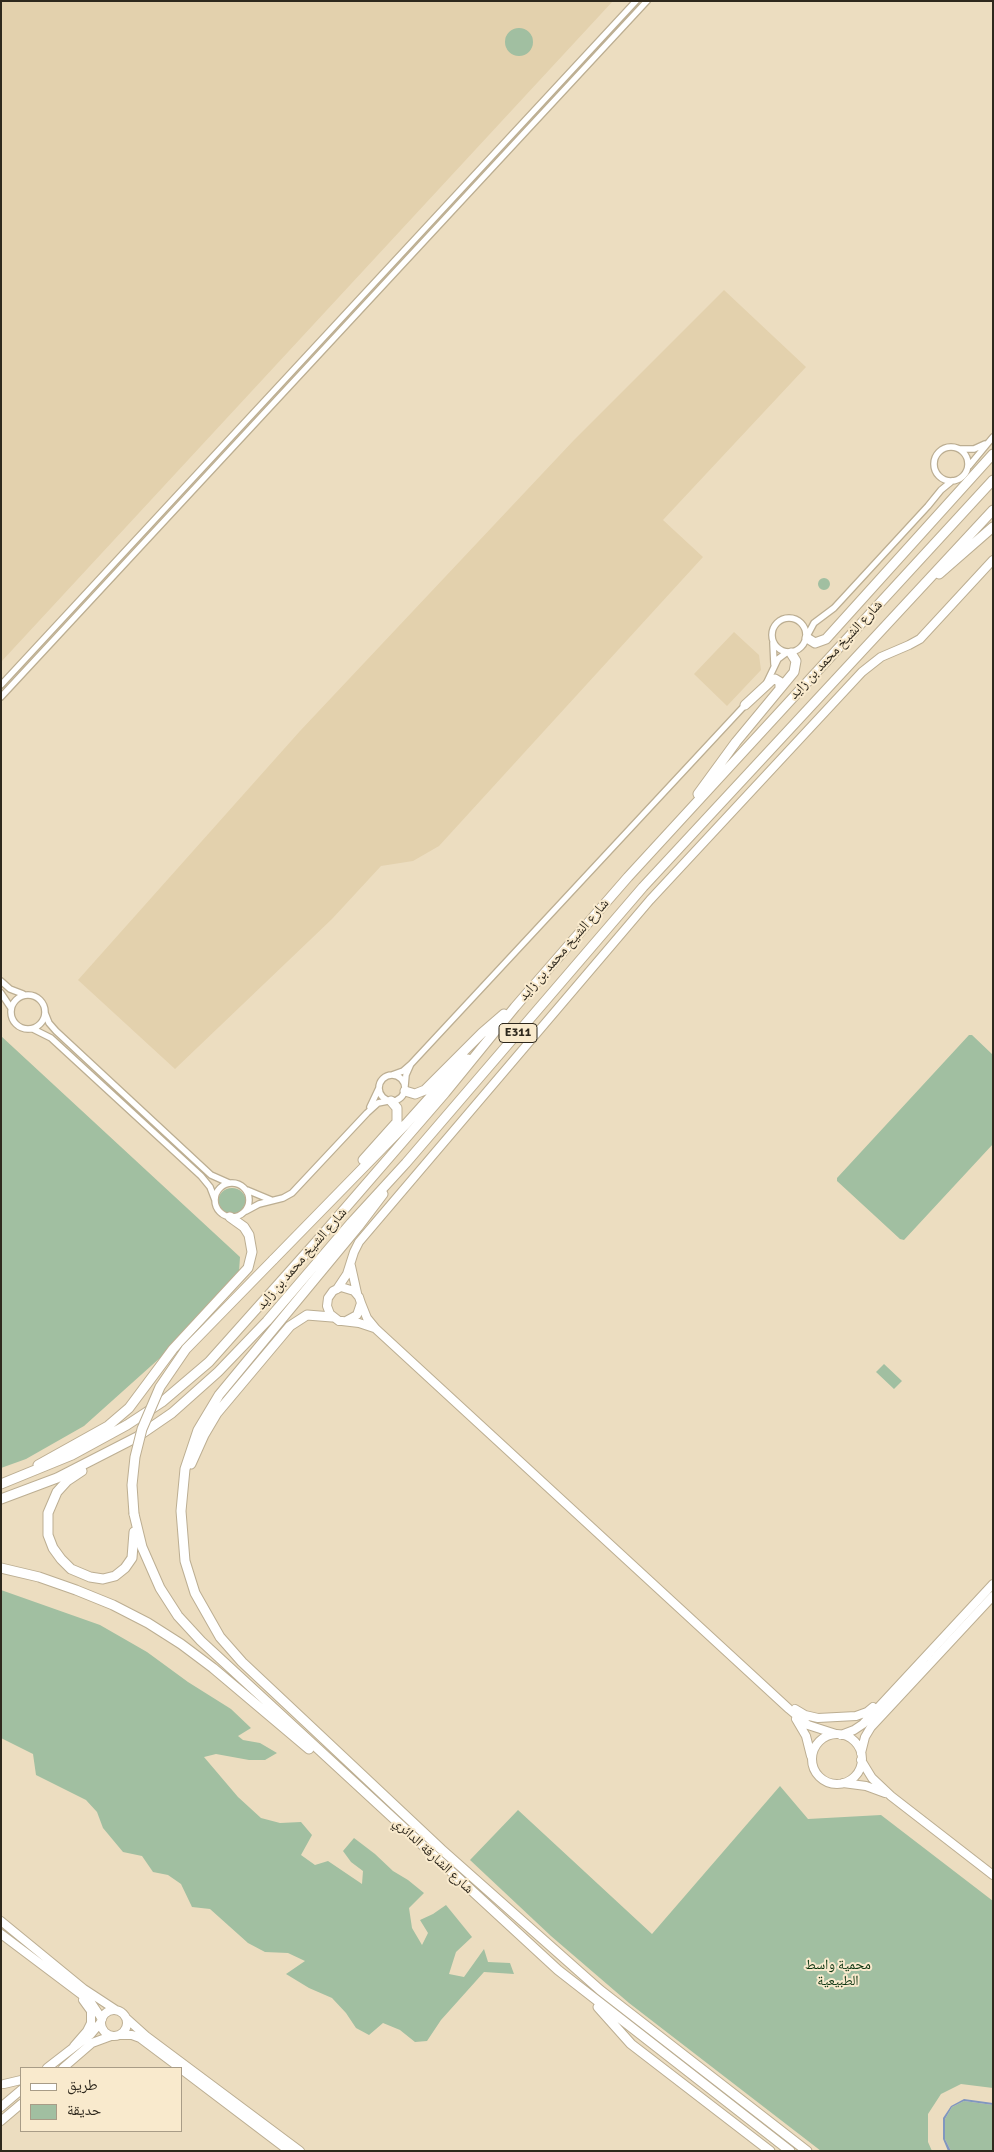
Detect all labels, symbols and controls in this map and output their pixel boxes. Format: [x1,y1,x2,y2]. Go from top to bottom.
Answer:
street label: شارع الشيخ محمد بن زايد [786,597,886,703]
street label: شارع الشيخ محمد بن زايد [515,896,613,1004]
road number: E311 [499,1024,537,1042]
street label: شارع الشيخ محمد بن زايد [253,1205,351,1313]
street label: شارع الشارقة الدائري [389,1814,477,1898]
park label: محمية واسط الطبيعية [805,1957,871,1990]
legend [20,2067,182,2132]
text: طريق [67,2076,98,2094]
text: حديقة [67,2101,101,2119]

